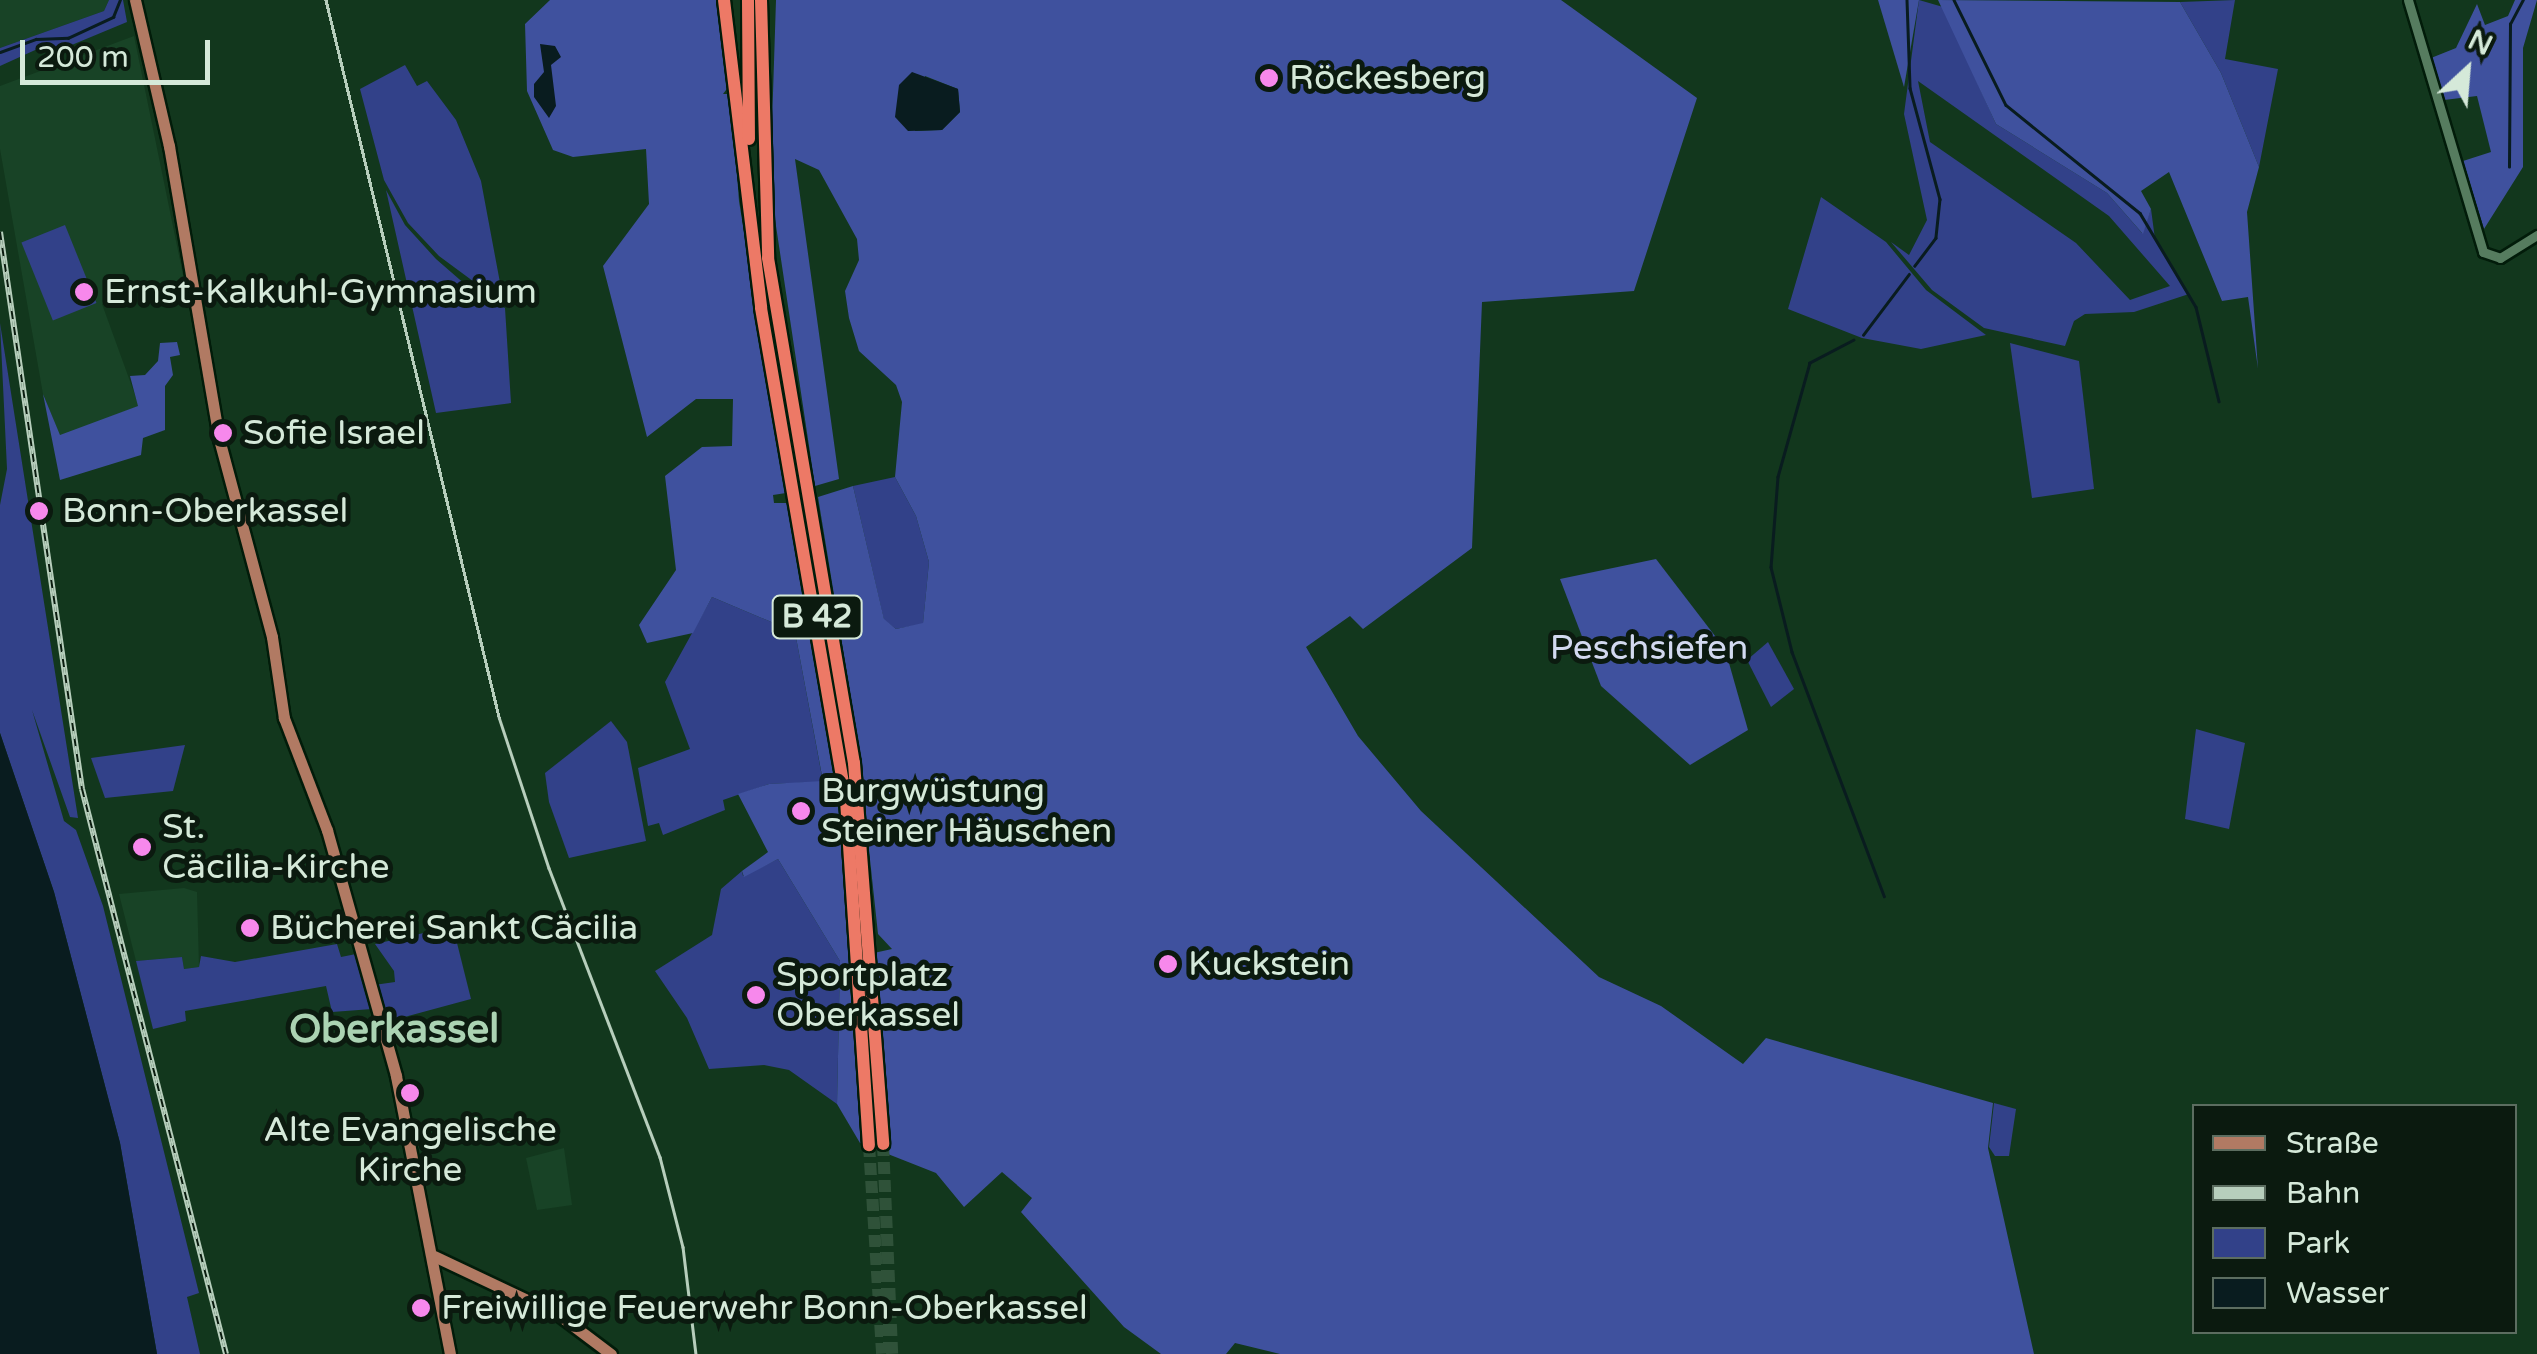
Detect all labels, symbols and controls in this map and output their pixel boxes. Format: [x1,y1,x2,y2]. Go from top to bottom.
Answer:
scale bar [25,20,215,82]
north arrow [2417,20,2517,120]
text: N [2463,23,2498,63]
text: 200 m [37,39,129,76]
place label: Röckesberg [1289,57,1486,99]
marker: Röckesberg [1258,67,1280,89]
place label: Ernst-Kalkuhl-Gymnasium [104,271,537,313]
marker: Ernst-Kalkuhl-Gymnasium [73,281,95,303]
place label: Sofie Israel [243,412,425,454]
marker: Sofie Israel [212,422,234,444]
place label: Bonn-Oberkassel [62,490,348,532]
marker: Bonn-Oberkassel [26,498,52,524]
road number: B 42 [770,590,864,644]
park label: Peschsiefen [1550,627,1748,669]
place label: Burgwüstung Steiner Häuschen [821,770,1112,852]
marker: Burgwüstung Steiner Häuschen [790,800,812,822]
place label: St. Cäcilia-Kirche [162,806,390,888]
marker: St. Cäcilia-Kirche [131,836,153,858]
place label: Bücherei Sankt Cäcilia [270,907,638,949]
marker: Bücherei Sankt Cäcilia [239,917,261,939]
place label: Kuckstein [1188,943,1350,985]
marker: Kuckstein [1157,953,1179,975]
place label: Sportplatz Oberkassel [776,954,960,1036]
marker: Sportplatz Oberkassel [745,984,767,1006]
district label: Oberkassel [289,1005,499,1053]
marker: Alte Evangelische Kirche [399,1082,421,1104]
legend [2192,1104,2517,1334]
place label: Alte Evangelische Kirche [263,1109,557,1191]
text: Straße [2286,1125,2379,1162]
text: Bahn [2286,1175,2360,1212]
text: Park [2286,1225,2350,1262]
text: Wasser [2286,1275,2389,1312]
place label: Freiwillige Feuerwehr Bonn-Oberkassel [441,1287,1088,1329]
marker: Freiwillige Feuerwehr Bonn-Oberkassel [410,1297,432,1319]

